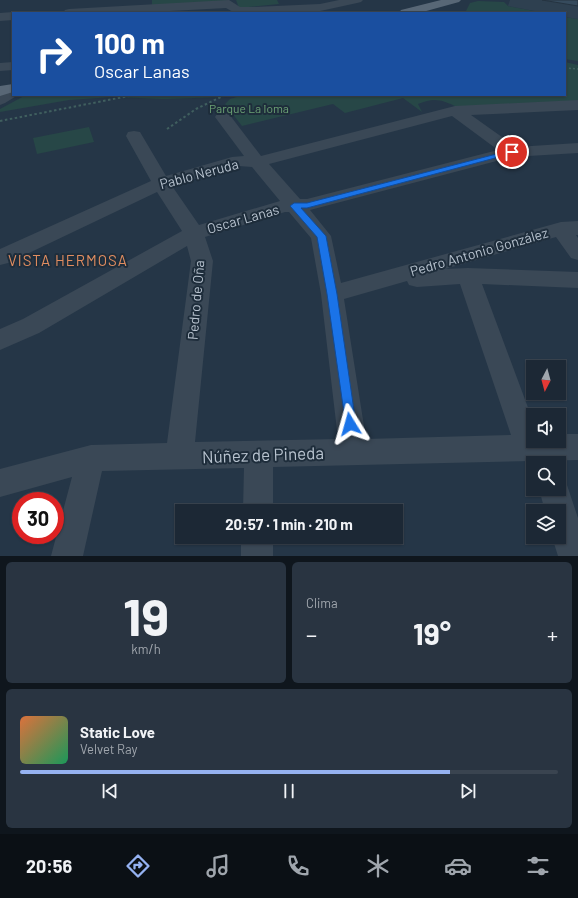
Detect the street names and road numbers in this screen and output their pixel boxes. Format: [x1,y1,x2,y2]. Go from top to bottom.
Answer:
street label: Pablo Neruda [158,155,240,192]
street label: Oscar Lanas [205,200,281,237]
street label: Pedro Antonio González [408,224,550,279]
street label: Pedro de Oña [184,259,207,341]
street label: Núñez de Pineda [202,442,324,466]

